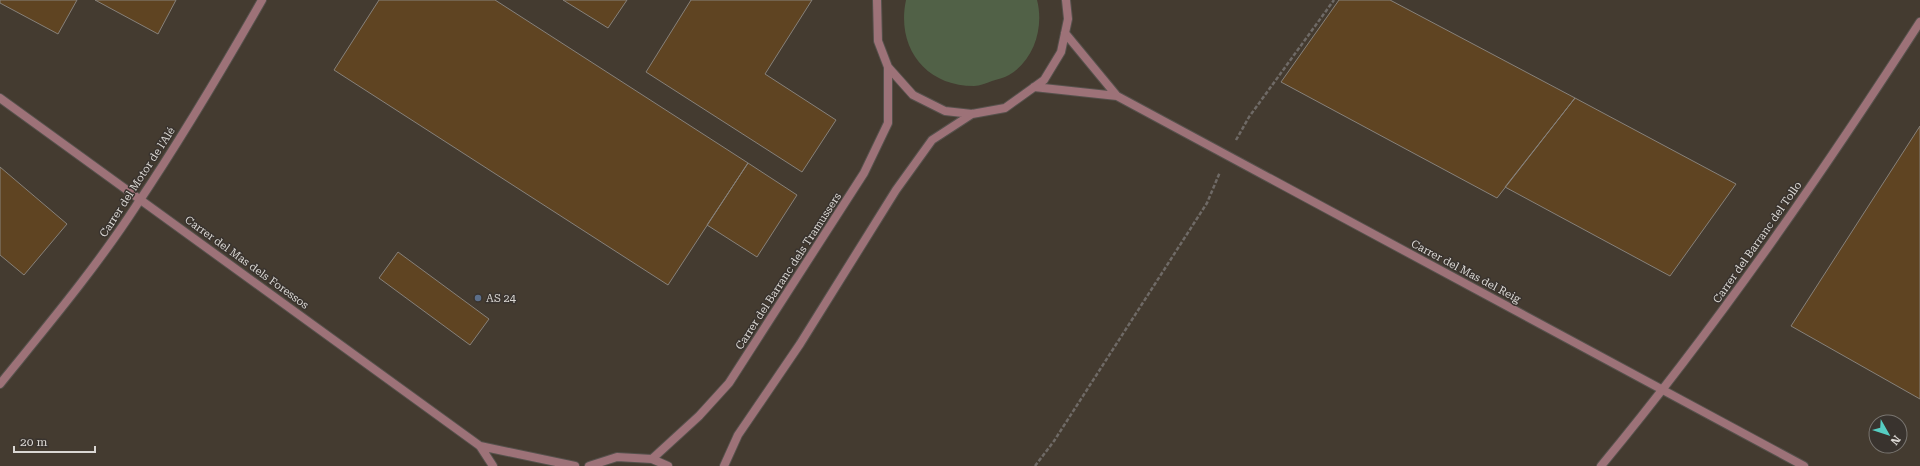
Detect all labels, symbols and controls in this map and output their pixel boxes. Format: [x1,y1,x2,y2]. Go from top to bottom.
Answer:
street label: Carrer del Motor de l'Alé [97,125,178,240]
street label: Carrer del Barranc del Tollo [1710,179,1805,306]
street label: Carrer del Barranc dels Tramussers [733,190,844,352]
street label: Carrer del Mas dels Foressos [182,213,311,312]
street label: Carrer del Mas del Reig [1409,237,1523,306]
place label: AS 24 [486,292,517,305]
marker: AS 24 [473,293,483,303]
north arrow [1868,414,1908,454]
scale bar [14,428,95,454]
text: N [1887,433,1903,448]
text: 20 m [20,435,47,449]

